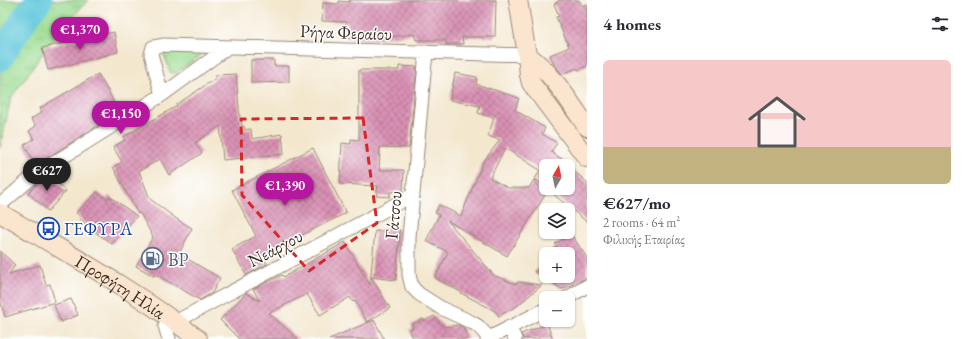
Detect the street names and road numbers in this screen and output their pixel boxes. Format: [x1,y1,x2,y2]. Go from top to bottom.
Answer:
street label: Ρήγα Φεραίου [300,19,392,45]
street label: Γάτσου [379,190,407,240]
street label: Νεάρχου [244,224,306,272]
street label: Προφήτη Ηλία [71,249,171,324]

